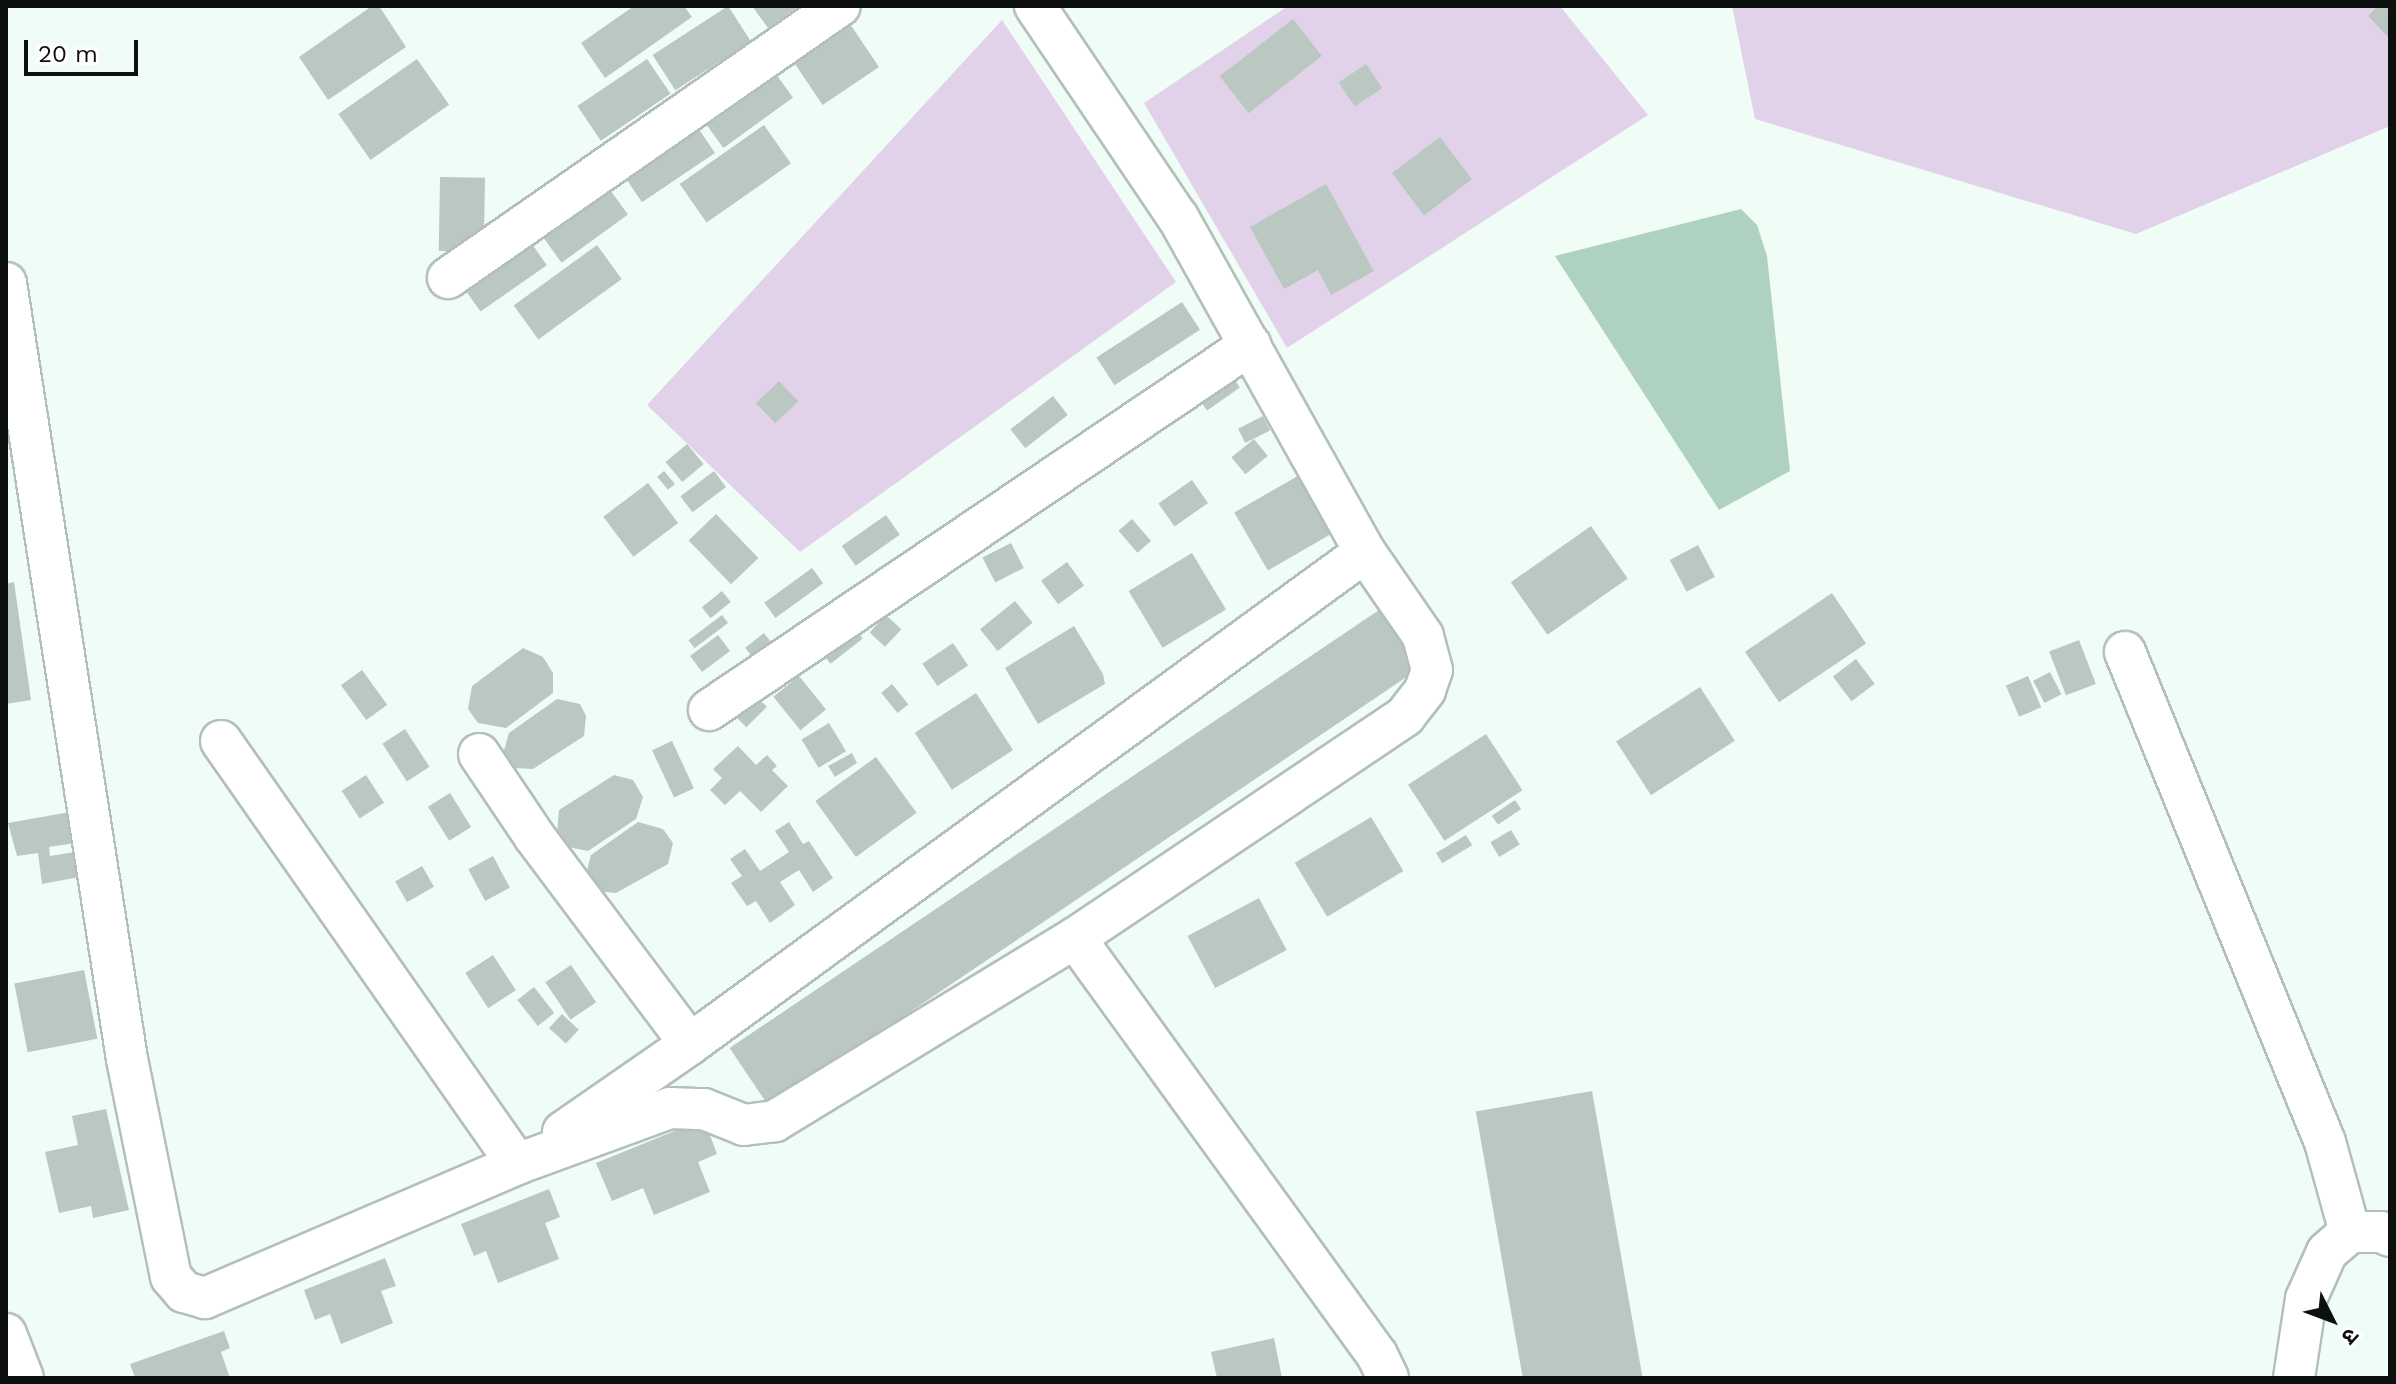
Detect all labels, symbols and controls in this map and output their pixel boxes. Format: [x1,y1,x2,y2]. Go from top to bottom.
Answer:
scale bar [28,24,142,74]
text: 20 m [38,40,98,68]
north arrow [2292,1280,2372,1360]
text: उ [2337,1323,2364,1350]

